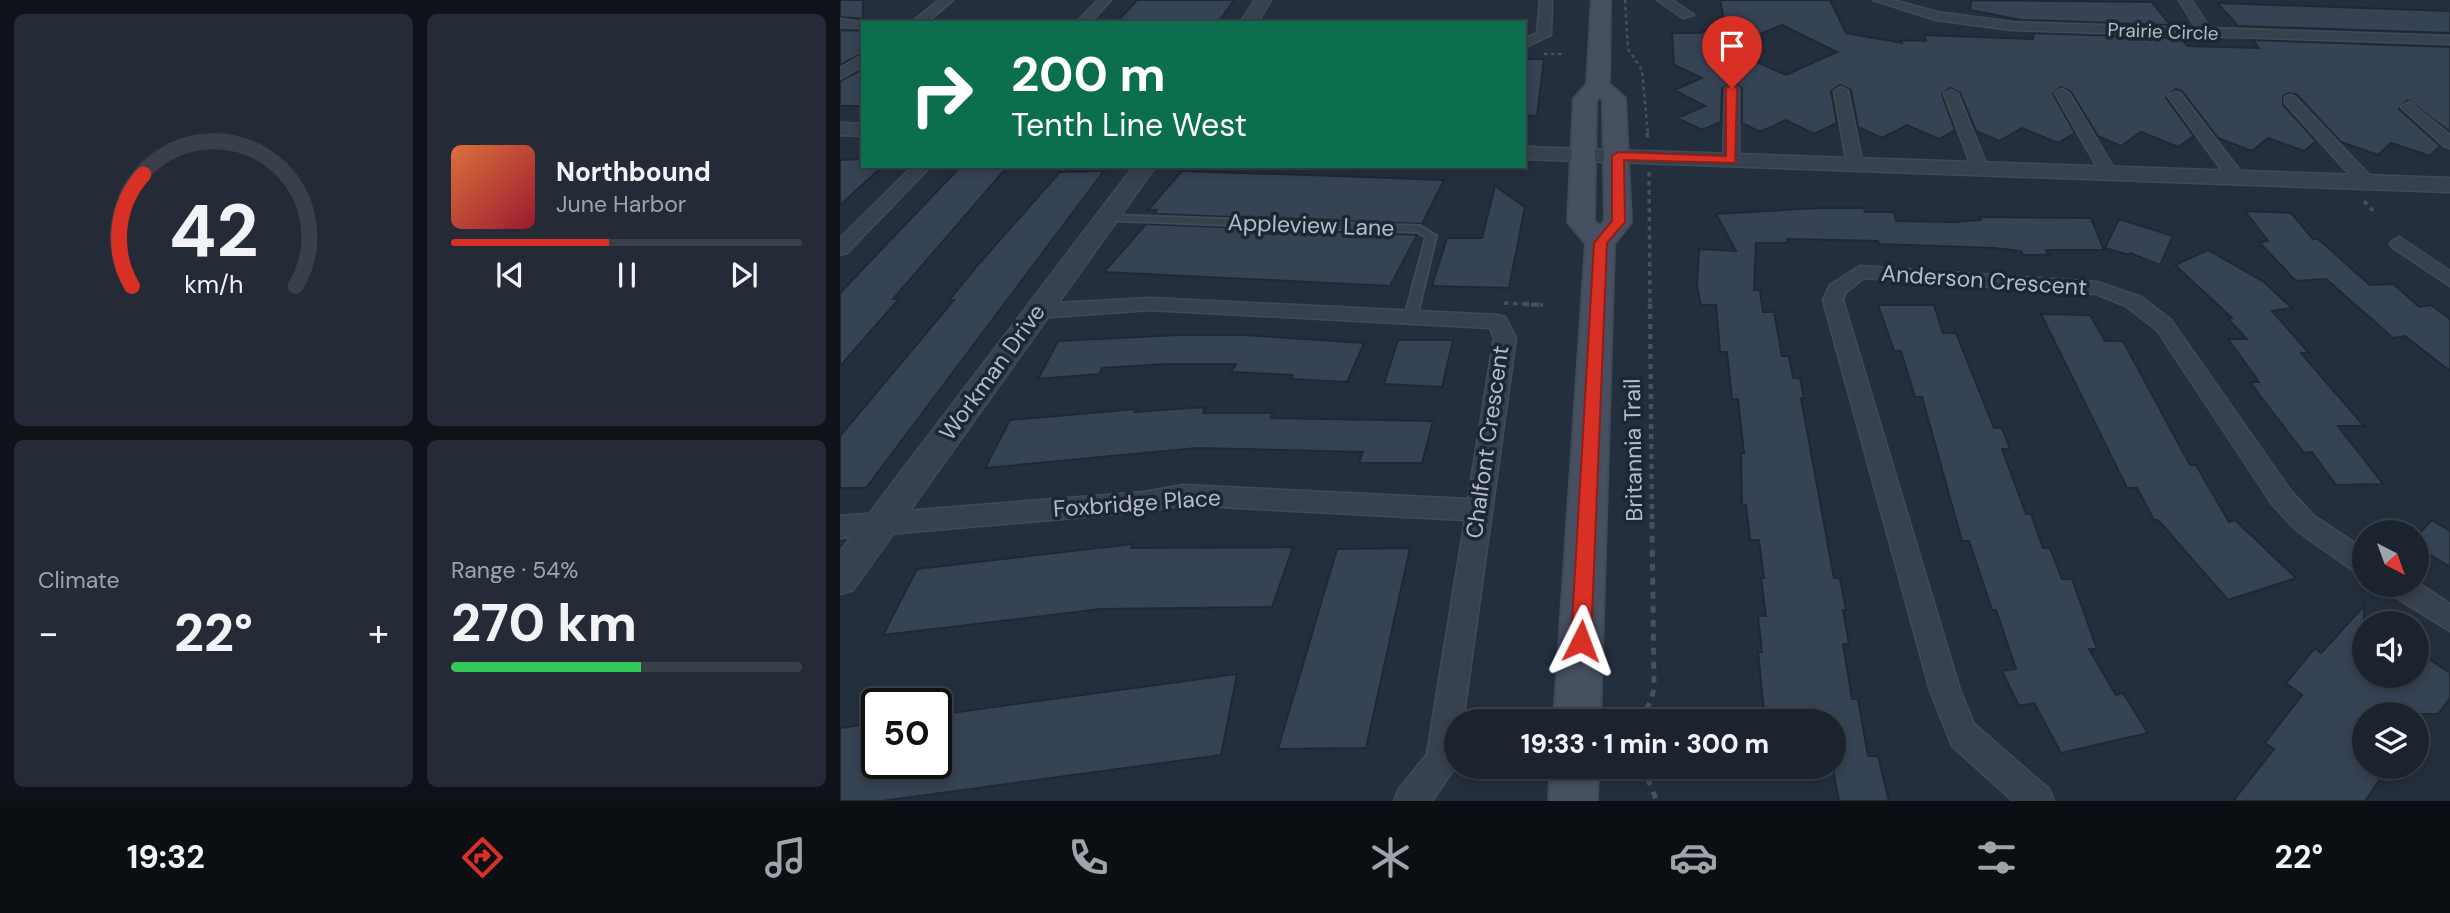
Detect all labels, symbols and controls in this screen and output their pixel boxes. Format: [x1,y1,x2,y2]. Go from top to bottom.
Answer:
pin [1702,16,1762,88]
street label: Prairie Circle [2107,17,2219,46]
icon: arrive [1713,27,1751,65]
text: 200 m [1011,42,1166,106]
icon: right [896,49,987,140]
text: Tenth Line West [1011,104,1247,146]
text: Northbound [556,155,711,189]
text: 42 [169,184,258,279]
text: June Harbor [556,189,686,219]
street label: Appleview Lane [1227,207,1395,243]
icon: previous [491,256,529,294]
icon: pause [608,256,646,294]
icon: next [725,256,763,294]
street label: Anderson Crescent [1880,258,2088,302]
text: km/h [184,268,243,301]
street label: Workman Drive [932,298,1052,446]
street label: Chalfont Crescent [1459,344,1515,540]
street label: Britannia Trail [1617,378,1649,522]
street label: Foxbridge Place [1052,482,1222,524]
north arrow [2352,520,2429,597]
map controls [2352,520,2429,779]
text: Range · 54% [451,555,578,585]
text: Climate [38,565,120,595]
text: 270 km [451,589,637,657]
text: 22° [174,599,253,667]
position arrow [1544,604,1618,678]
text: − [38,608,59,658]
text: + [368,608,389,658]
button: sound [2352,611,2429,688]
speed limit sign: 50 [861,688,952,779]
button: layers [2352,702,2429,779]
text: 19:33 · 1 min · 300 m [1521,727,1769,761]
icon: directions [458,833,507,882]
icon: music [761,833,810,882]
icon: phone [1064,833,1113,882]
icon: climate [1366,833,1415,882]
icon: car [1669,833,1718,882]
icon: filters [1972,833,2021,882]
text: 19:32 [127,836,205,878]
text: 22° [2275,836,2323,878]

